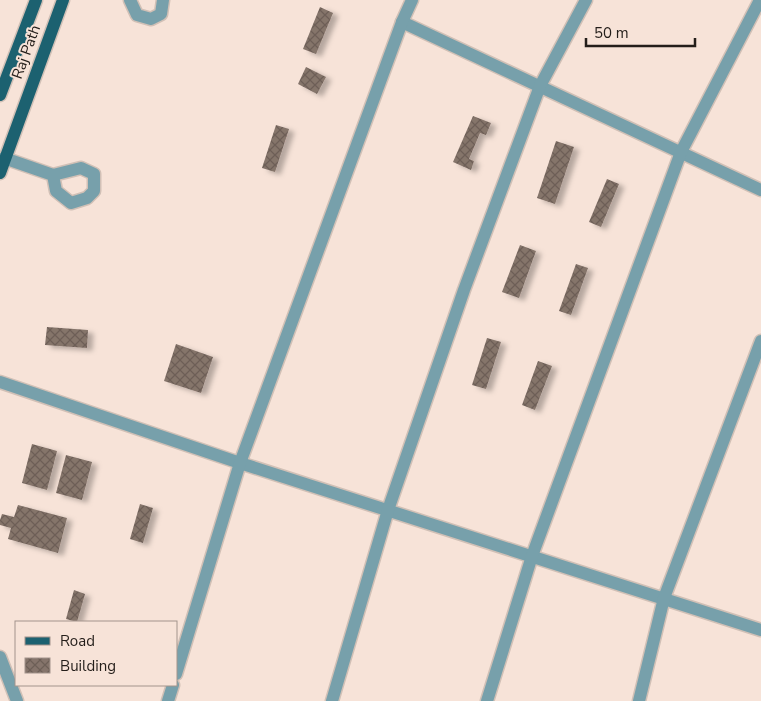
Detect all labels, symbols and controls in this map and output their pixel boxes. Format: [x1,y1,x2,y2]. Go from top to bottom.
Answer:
scale bar [586,15,695,47]
street label: Raj Path [7,22,45,82]
text: 50 m [594,23,629,43]
legend [15,621,178,686]
text: Road [60,631,95,651]
text: Building [60,656,116,676]

